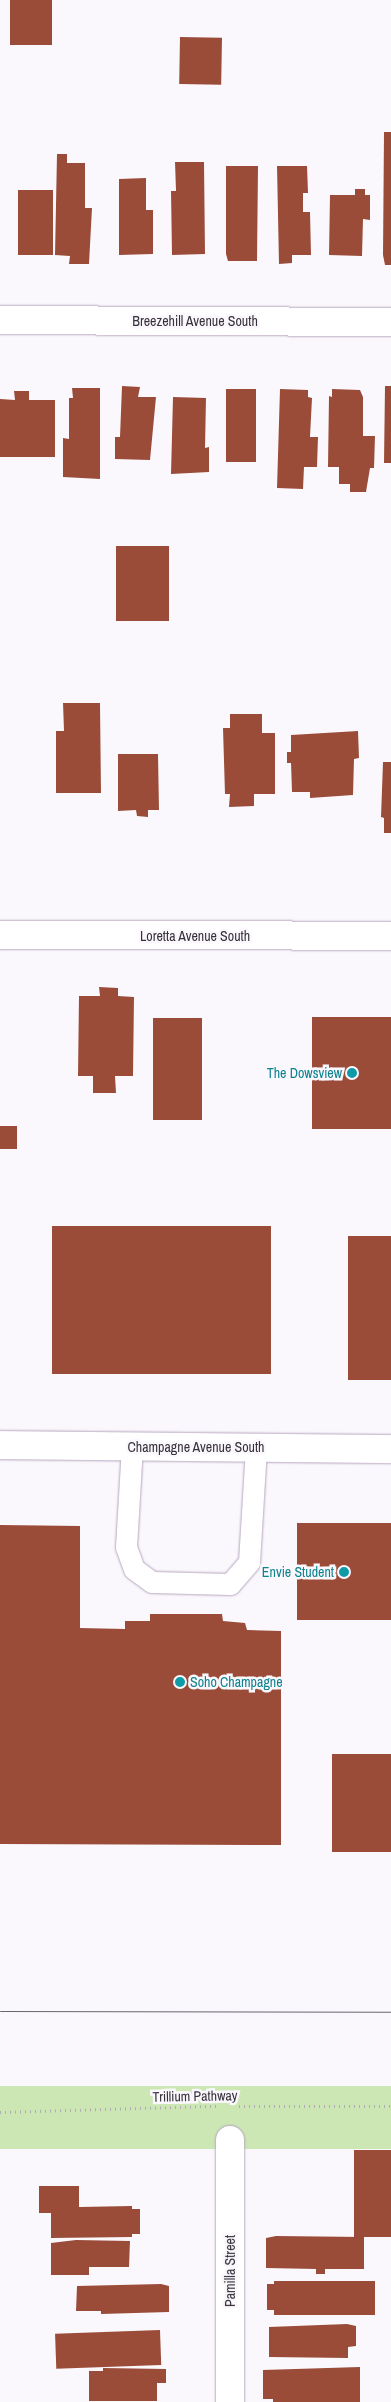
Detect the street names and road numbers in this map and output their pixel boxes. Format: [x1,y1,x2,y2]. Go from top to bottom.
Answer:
street label: Breezehill Avenue South [132,313,258,329]
street label: Loretta Avenue South [140,928,250,944]
street label: Champagne Avenue South [127,1439,265,1455]
street label: Trillium Pathway [152,2087,238,2105]
street label: Pamilla Street [222,2235,238,2307]

